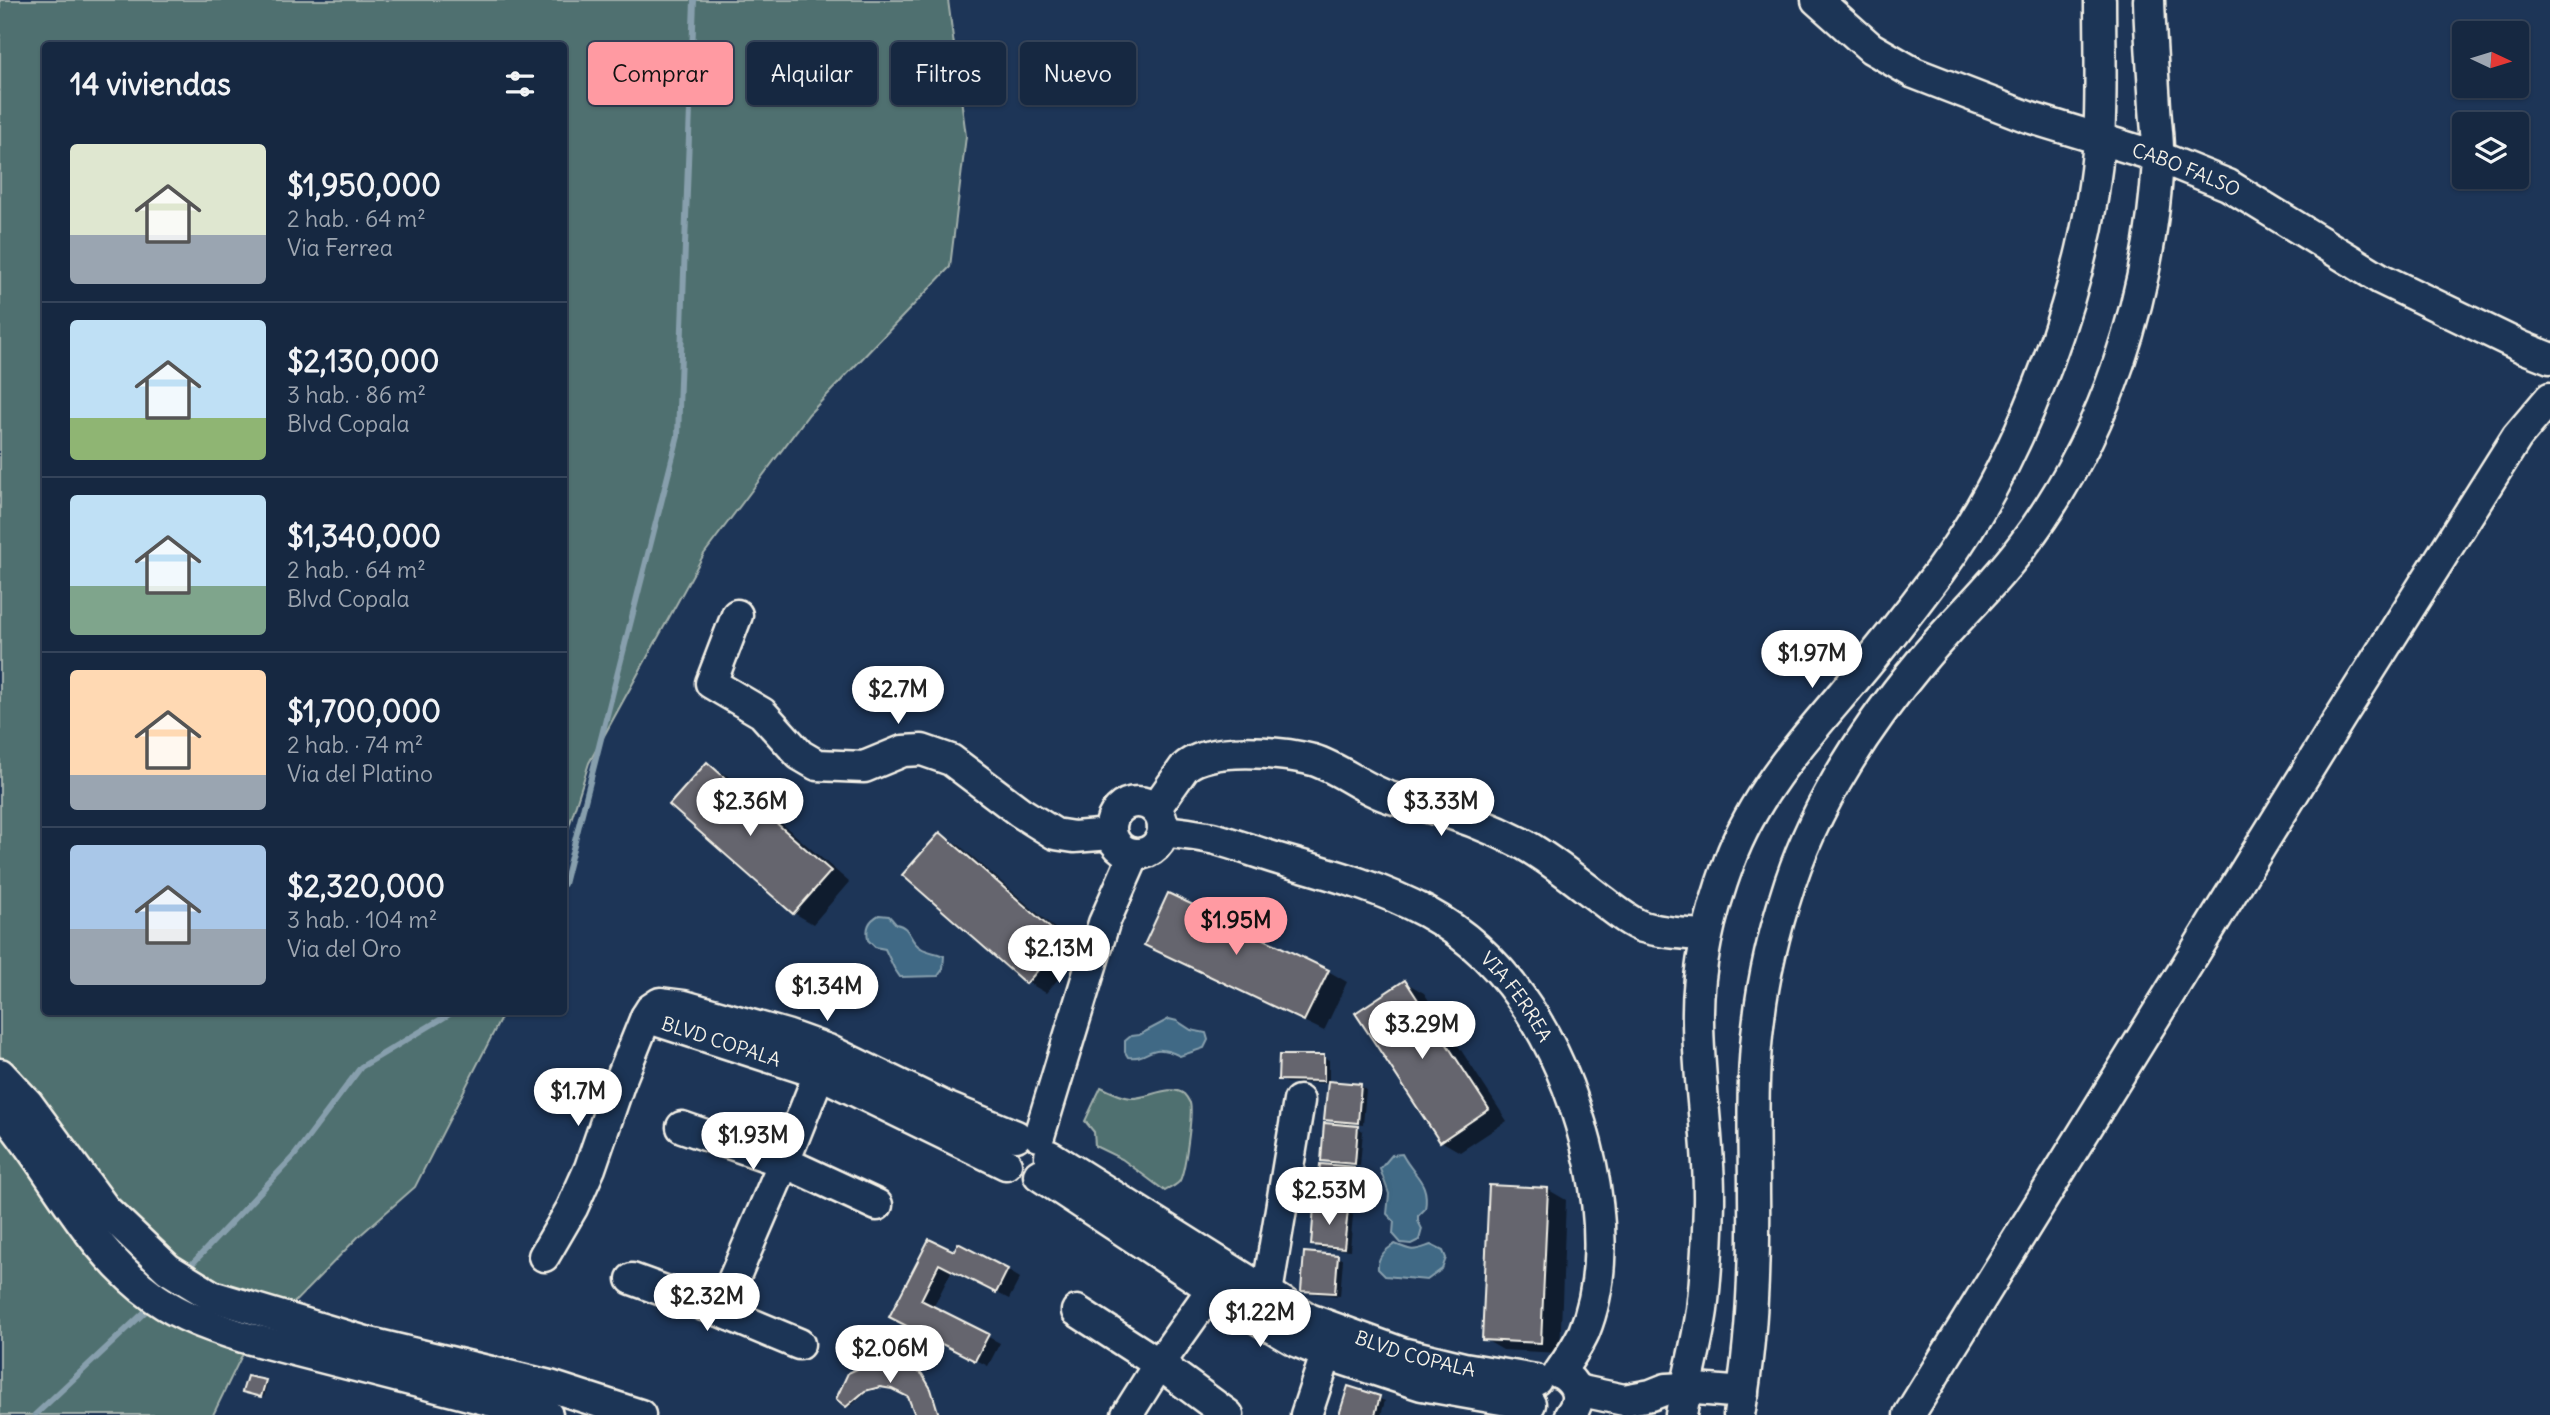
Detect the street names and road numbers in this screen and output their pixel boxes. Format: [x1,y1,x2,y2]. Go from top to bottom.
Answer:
street label: CABO FALSO [2129,138,2245,202]
street label: VIA FERREA [1476,946,1558,1046]
street label: BLVD COPALA [659,1011,784,1072]
street label: BLVD COPALA [1352,1325,1477,1382]

